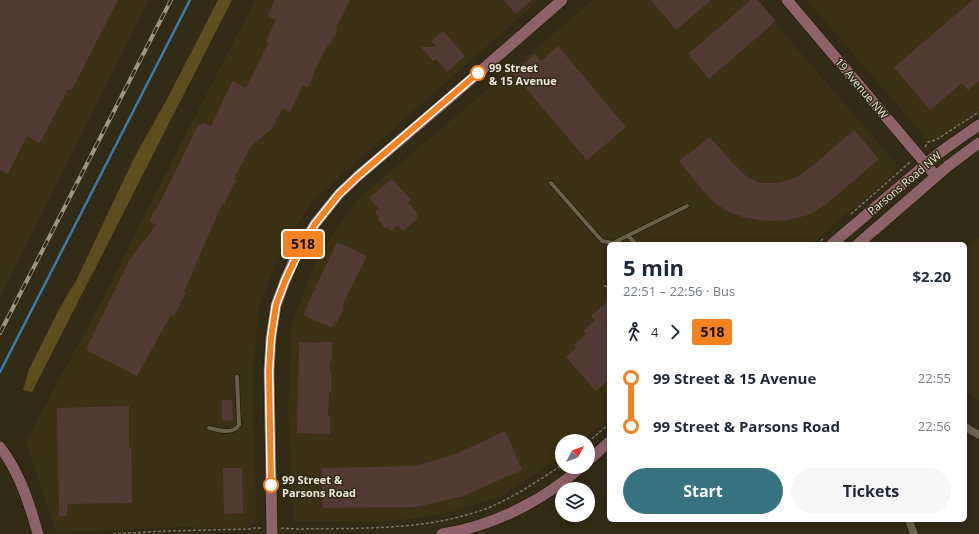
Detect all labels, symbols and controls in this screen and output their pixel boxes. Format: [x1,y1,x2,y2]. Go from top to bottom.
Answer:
street label: 19 Avenue NW [832,54,892,122]
place label: 99 Street & 15 Avenue [489,60,557,88]
marker: 99 Street & 15 Avenue [470,65,486,81]
street label: Parsons Road NW [864,148,944,218]
line badge: 518 [280,231,326,257]
text: 518 [291,234,315,253]
text: 5 min [623,252,684,282]
text: $2.20 [912,266,951,286]
text: 22:51 – 22:56 · Bus [623,282,735,300]
icon: walk [623,321,645,343]
icon: forward [664,321,686,343]
text: 518 [700,322,724,341]
text: 4 [651,323,658,341]
text: 99 Street & 15 Avenue [653,368,816,388]
text: 22:55 [918,369,951,387]
text: 99 Street & Parsons Road [653,416,840,436]
text: 22:56 [918,417,951,435]
north arrow [555,434,595,474]
map controls [555,434,595,522]
button: Start [623,468,783,514]
button: Tickets [791,468,951,514]
place label: 99 Street & Parsons Road [282,472,356,500]
marker: 99 Street & Parsons Road [263,477,279,493]
button: layers [555,482,595,522]

